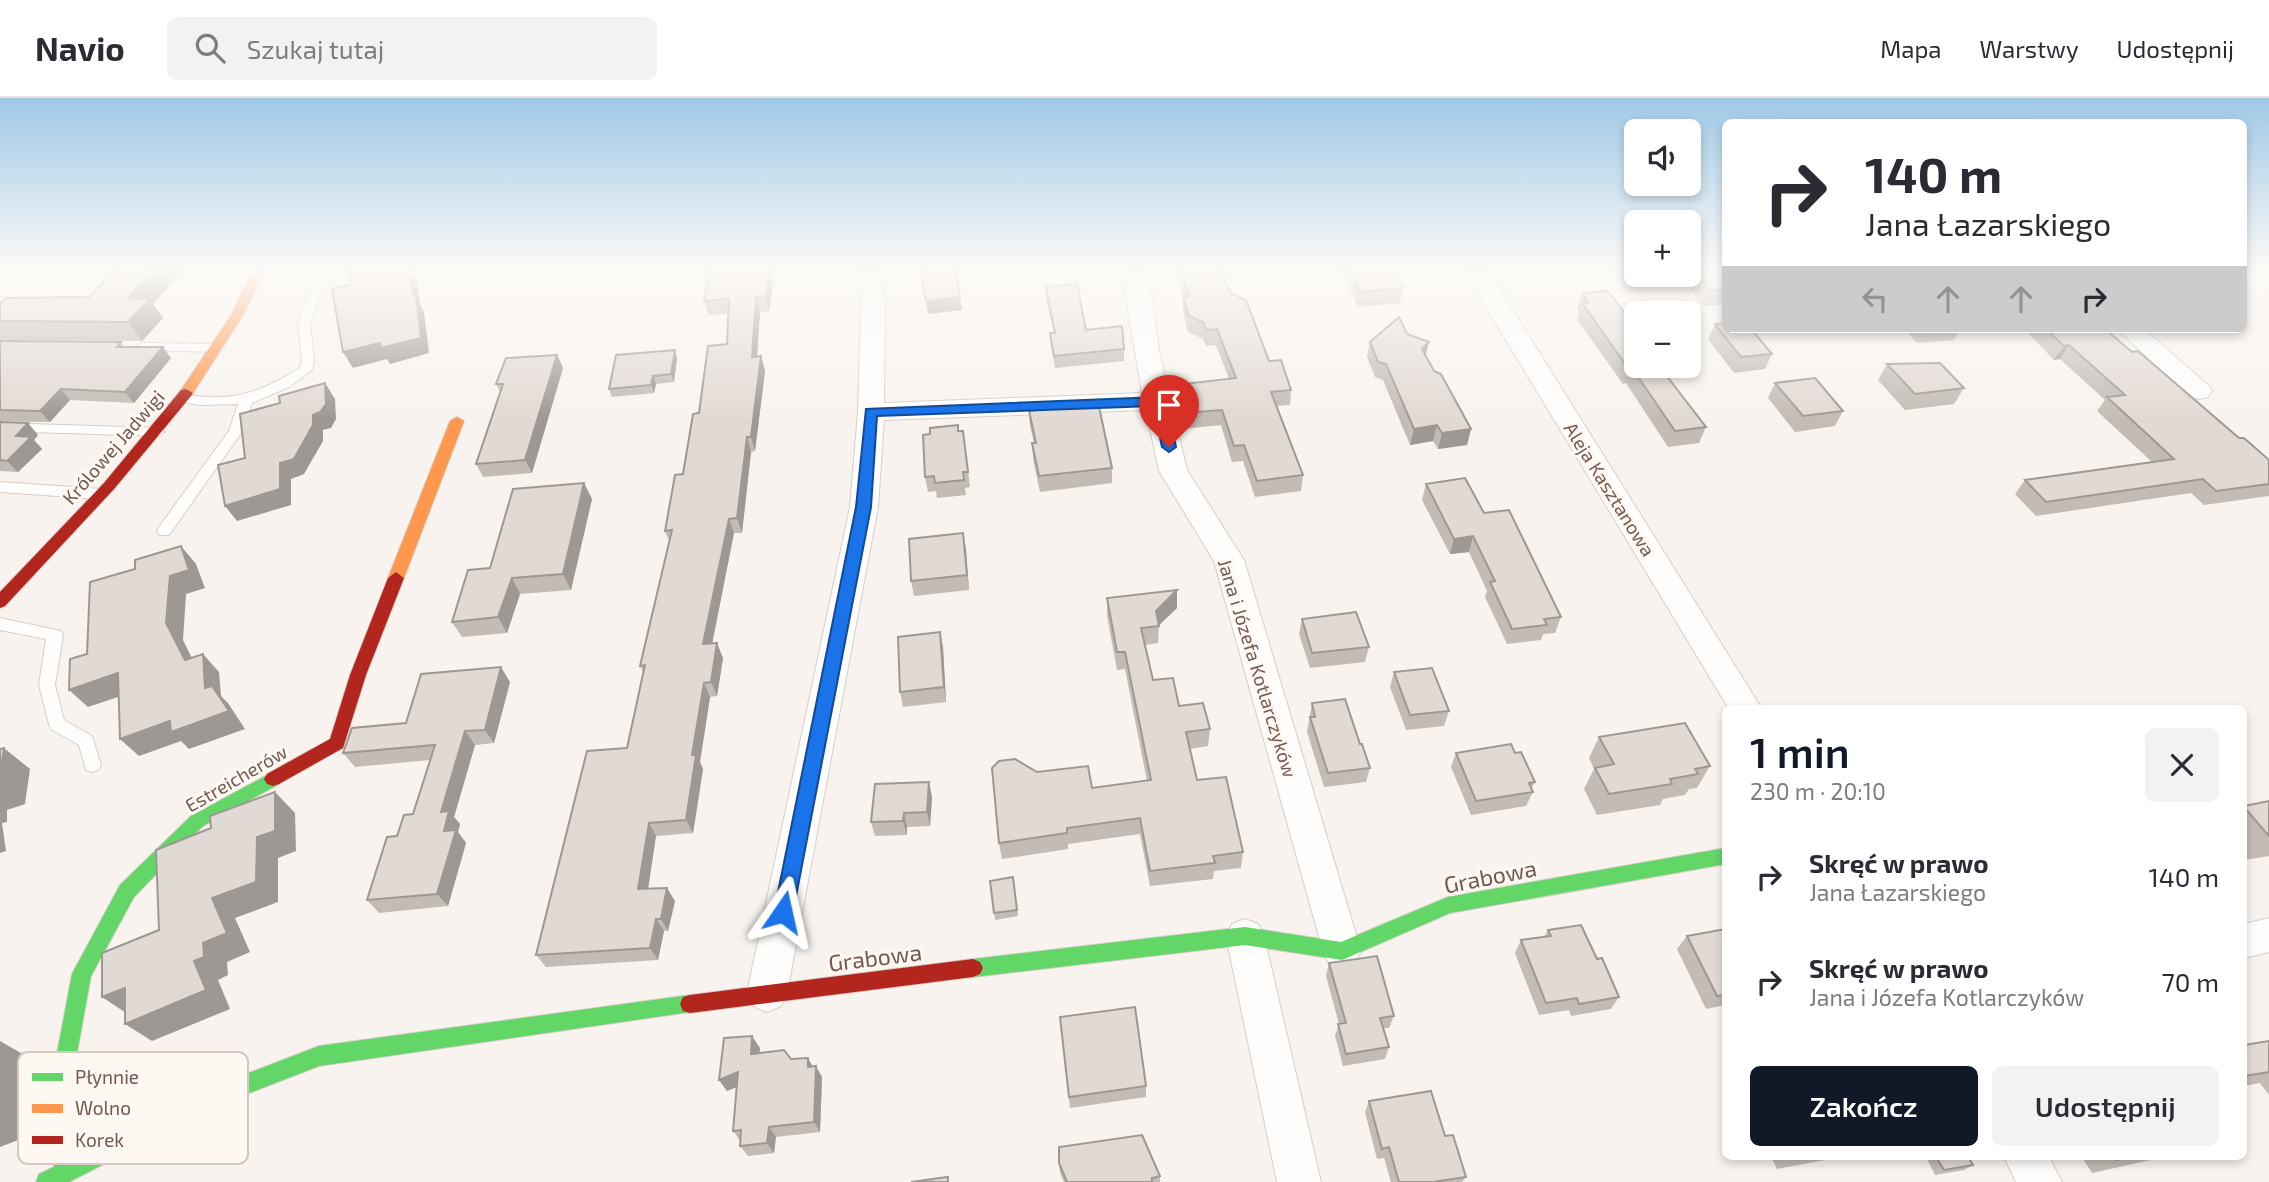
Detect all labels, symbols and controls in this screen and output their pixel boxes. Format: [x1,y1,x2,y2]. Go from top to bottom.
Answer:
search box [167,17,657,80]
text: Navio [35,28,125,68]
icon: search [191,29,229,67]
text: Szukaj tutaj [247,33,384,64]
text: Mapa [1880,34,1942,63]
text: Warstwy [1980,34,2079,63]
text: Udostępnij [2117,34,2234,63]
map controls [1624,119,1701,378]
button: sound [1624,119,1701,196]
text: 140 m [1865,144,2002,203]
icon: right [1750,147,1841,238]
text: Jana Łazarskiego [1865,204,2111,242]
button: + [1624,210,1701,287]
icon: left [1856,280,1894,318]
icon: ahead [1929,280,1967,318]
icon: ahead [2002,280,2040,318]
icon: right [2075,280,2113,318]
button: − [1624,301,1701,378]
pin [1139,375,1199,447]
street label: Królowej Jadwigi [57,385,169,509]
icon: arrive [1150,386,1188,424]
street label: Aleja Kasztanowa [1560,418,1660,560]
street label: Jana i Józefa Kotlarczyków [1214,556,1302,780]
text: 1 min [1750,726,1850,776]
button: close [2145,728,2219,802]
street label: Estreicherów [181,739,291,816]
text: 230 m · 20:10 [1750,777,1886,805]
text: Skręć w prawo [1809,847,1989,878]
street label: Grabowa [1441,853,1539,899]
icon: right [1750,858,1788,896]
text: 140 m [2148,861,2219,892]
position arrow [746,875,820,949]
text: Jana Łazarskiego [1809,878,1986,906]
street label: Grabowa [827,937,923,977]
text: Skręć w prawo [1809,952,1989,983]
icon: right [1750,963,1788,1001]
text: 70 m [2161,966,2219,997]
text: Jana i Józefa Kotlarczyków [1809,983,2084,1011]
legend [18,1052,248,1164]
text: Płynnie [75,1065,139,1088]
button: Zakończ [1750,1066,1978,1146]
button: Udostępnij [1992,1066,2219,1146]
text: Wolno [75,1096,131,1119]
text: Korek [75,1128,124,1151]

